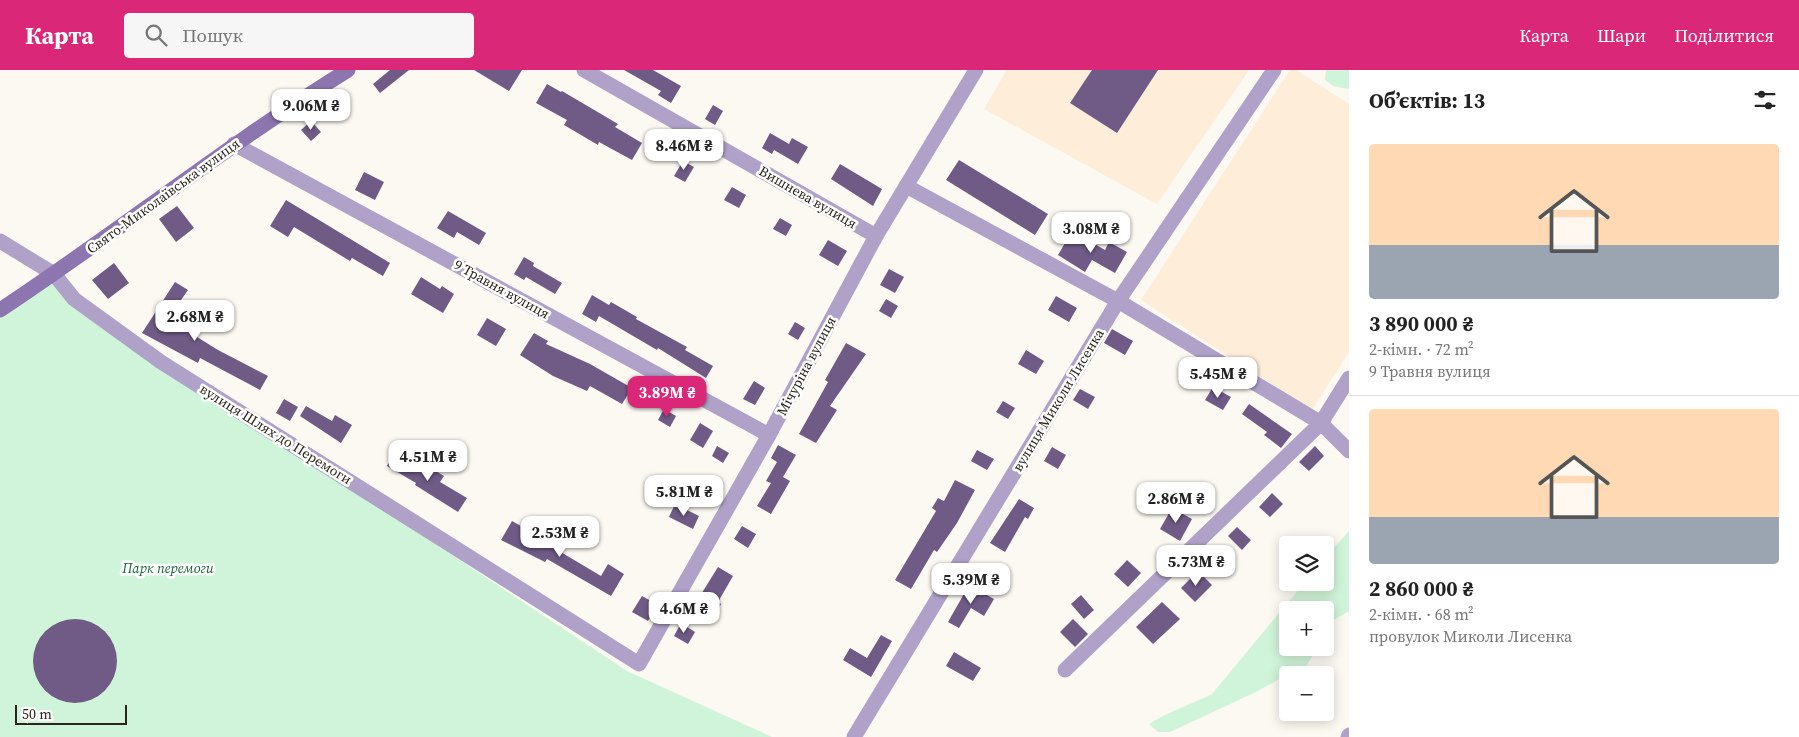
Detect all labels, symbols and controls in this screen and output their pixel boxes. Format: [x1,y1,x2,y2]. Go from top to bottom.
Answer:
search box [124,13,474,58]
text: Карта [25,19,94,52]
icon: search [142,21,170,49]
text: Пошук [182,22,243,48]
text: Карта [1519,23,1569,48]
text: Шари [1597,23,1646,48]
text: Поділитися [1674,23,1774,48]
text: Об’єктів: 13 [1369,86,1485,115]
icon: filters [1751,86,1779,114]
pin: 9.06M ₴ [265,88,357,131]
text: 9.06M ₴ [282,94,340,116]
pin: 8.46M ₴ [638,128,730,171]
street label: Свято-Миколаївська вулиця [82,134,244,258]
text: 8.46M ₴ [655,134,713,156]
street label: Вишнева вулиця [755,161,861,233]
icon: home [1529,176,1619,266]
pin: 3.08M ₴ [1045,212,1137,254]
text: 3.08M ₴ [1062,217,1120,239]
street label: 9 Травня вулиця [451,254,553,324]
pin: 2.68M ₴ [149,300,241,342]
text: 2.68M ₴ [166,305,224,327]
text: 3 890 000 ₴ [1369,309,1474,338]
street label: Мічуріна вулиця [771,313,841,419]
street label: вулиця Миколи Лисенка [1007,324,1109,475]
text: 2-кімн. · 72 m² [1369,338,1474,360]
pin: 5.45M ₴ [1172,356,1264,399]
text: 9 Травня вулиця [1369,360,1491,382]
text: 5.45M ₴ [1189,362,1247,384]
pin: 3.89M ₴ [621,376,713,418]
street label: вулиця Шлях до Перемоги [196,379,356,489]
text: 3.89M ₴ [638,381,696,403]
pin: 4.51M ₴ [382,440,474,482]
icon: home [1529,442,1619,532]
text: 4.51M ₴ [399,445,457,467]
pin: 5.81M ₴ [638,474,730,517]
text: 5.81M ₴ [655,480,713,502]
pin: 2.86M ₴ [1130,482,1222,524]
text: 2.86M ₴ [1147,487,1205,509]
pin: 2.53M ₴ [514,516,606,558]
text: 2.53M ₴ [531,521,589,543]
map controls [1279,536,1334,721]
button: layers [1279,536,1334,591]
pin: 5.73M ₴ [1150,544,1242,587]
text: 5.73M ₴ [1167,550,1225,572]
park label: Парк перемоги [121,558,214,578]
pin: 5.39M ₴ [925,562,1017,605]
text: 5.39M ₴ [942,568,1000,590]
text: 2 860 000 ₴ [1369,574,1474,603]
pin: 4.6M ₴ [643,592,725,634]
text: 4.6M ₴ [660,597,708,619]
button: + [1279,601,1334,656]
text: 2-кімн. · 68 m² [1369,603,1474,625]
text: провулок Миколи Лисенка [1369,625,1572,647]
button: − [1279,666,1334,721]
scale bar [15,702,128,725]
text: 50 m [22,704,52,724]

